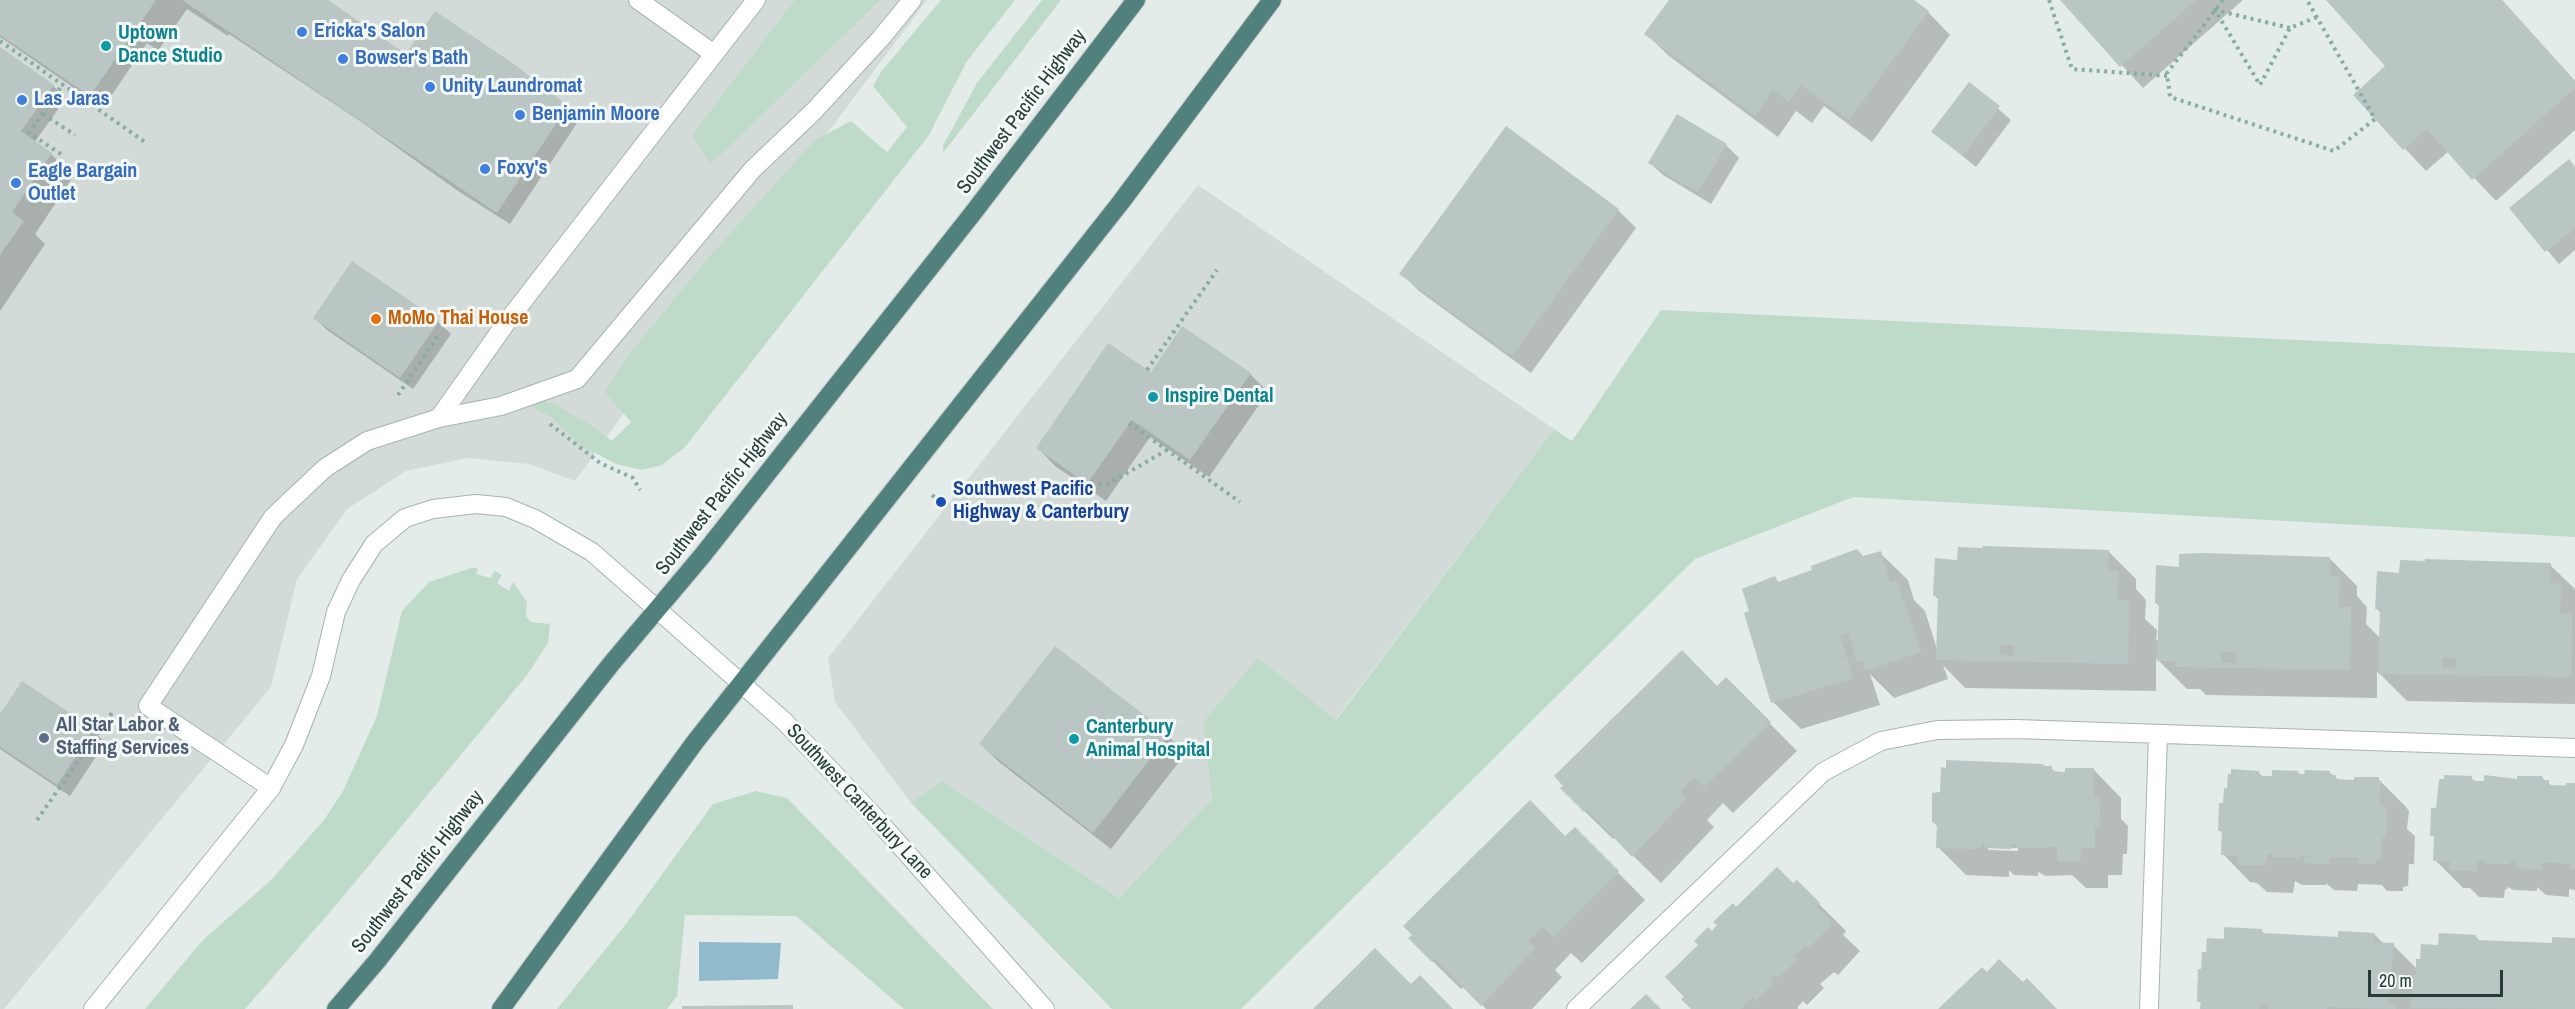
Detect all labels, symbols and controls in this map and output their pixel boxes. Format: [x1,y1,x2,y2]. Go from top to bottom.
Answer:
place label: Ericka's Salon [314,20,425,44]
place label: Uptown Dance Studio [118,22,223,69]
marker: Ericka's Salon [295,25,309,39]
street label: Southwest Pacific Highway [952,25,1092,199]
marker: Uptown Dance Studio [99,39,113,53]
place label: Bowser's Bath [355,47,468,71]
marker: Bowser's Bath [336,52,350,66]
place label: Unity Laundromat [442,75,582,99]
marker: Unity Laundromat [423,80,437,94]
place label: Las Jaras [34,88,110,112]
marker: Las Jaras [15,93,29,107]
place label: Benjamin Moore [532,103,660,127]
marker: Benjamin Moore [513,108,527,122]
place label: Foxy's [497,157,547,181]
place label: Eagle Bargain Outlet [28,160,137,207]
marker: Foxy's [478,162,492,176]
marker: Eagle Bargain Outlet [9,176,23,190]
place label: MoMo Thai House [388,307,528,331]
marker: MoMo Thai House [369,312,383,326]
place label: Inspire Dental [1165,385,1273,409]
marker: Inspire Dental [1146,390,1160,404]
street label: Southwest Pacific Highway [651,408,793,580]
place label: Southwest Pacific Highway & Canterbury [953,478,1129,525]
marker: Southwest Pacific Highway & Canterbury [934,495,948,509]
place label: All Star Labor & Staffing Services [56,714,189,761]
place label: Canterbury Animal Hospital [1086,716,1210,763]
street label: Southwest Canterbury Lane [781,719,937,885]
marker: All Star Labor & Staffing Services [37,731,51,745]
marker: Canterbury Animal Hospital [1067,732,1081,746]
street label: Southwest Pacific Highway [347,786,489,958]
scale bar [2371,958,2506,996]
text: 20 m [2379,968,2412,993]

